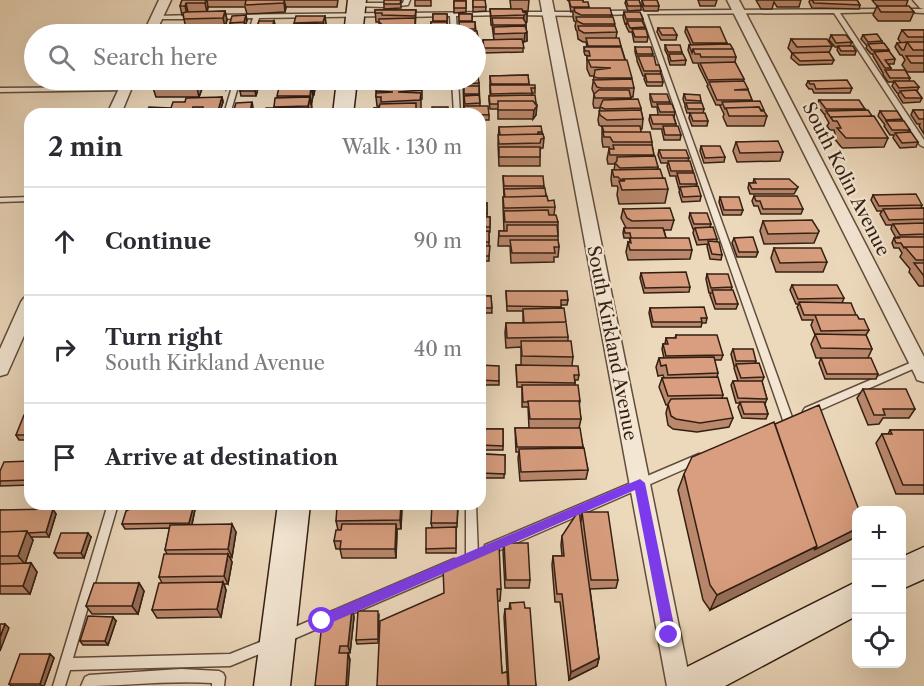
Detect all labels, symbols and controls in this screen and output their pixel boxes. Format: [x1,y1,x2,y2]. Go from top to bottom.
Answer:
search box [24,24,486,90]
icon: search [45,41,78,74]
text: Search here [93,44,218,71]
street label: South Kolin Avenue [798,98,894,260]
text: 2 min [48,131,123,163]
text: Walk · 130 m [342,135,462,159]
icon: ahead [48,225,81,258]
text: Continue [105,228,211,255]
text: 90 m [414,229,462,253]
street label: South Kirkland Avenue [582,244,642,442]
text: Turn right [105,324,223,351]
icon: right [48,333,81,366]
text: 40 m [414,337,462,361]
text: South Kirkland Avenue [105,351,325,375]
icon: arrive [48,441,81,474]
text: Arrive at destination [105,444,338,471]
map controls [852,506,906,668]
button: + [852,506,906,560]
button: − [852,560,906,614]
route start [308,607,334,633]
button: locate [852,614,906,668]
route end [655,621,681,647]

